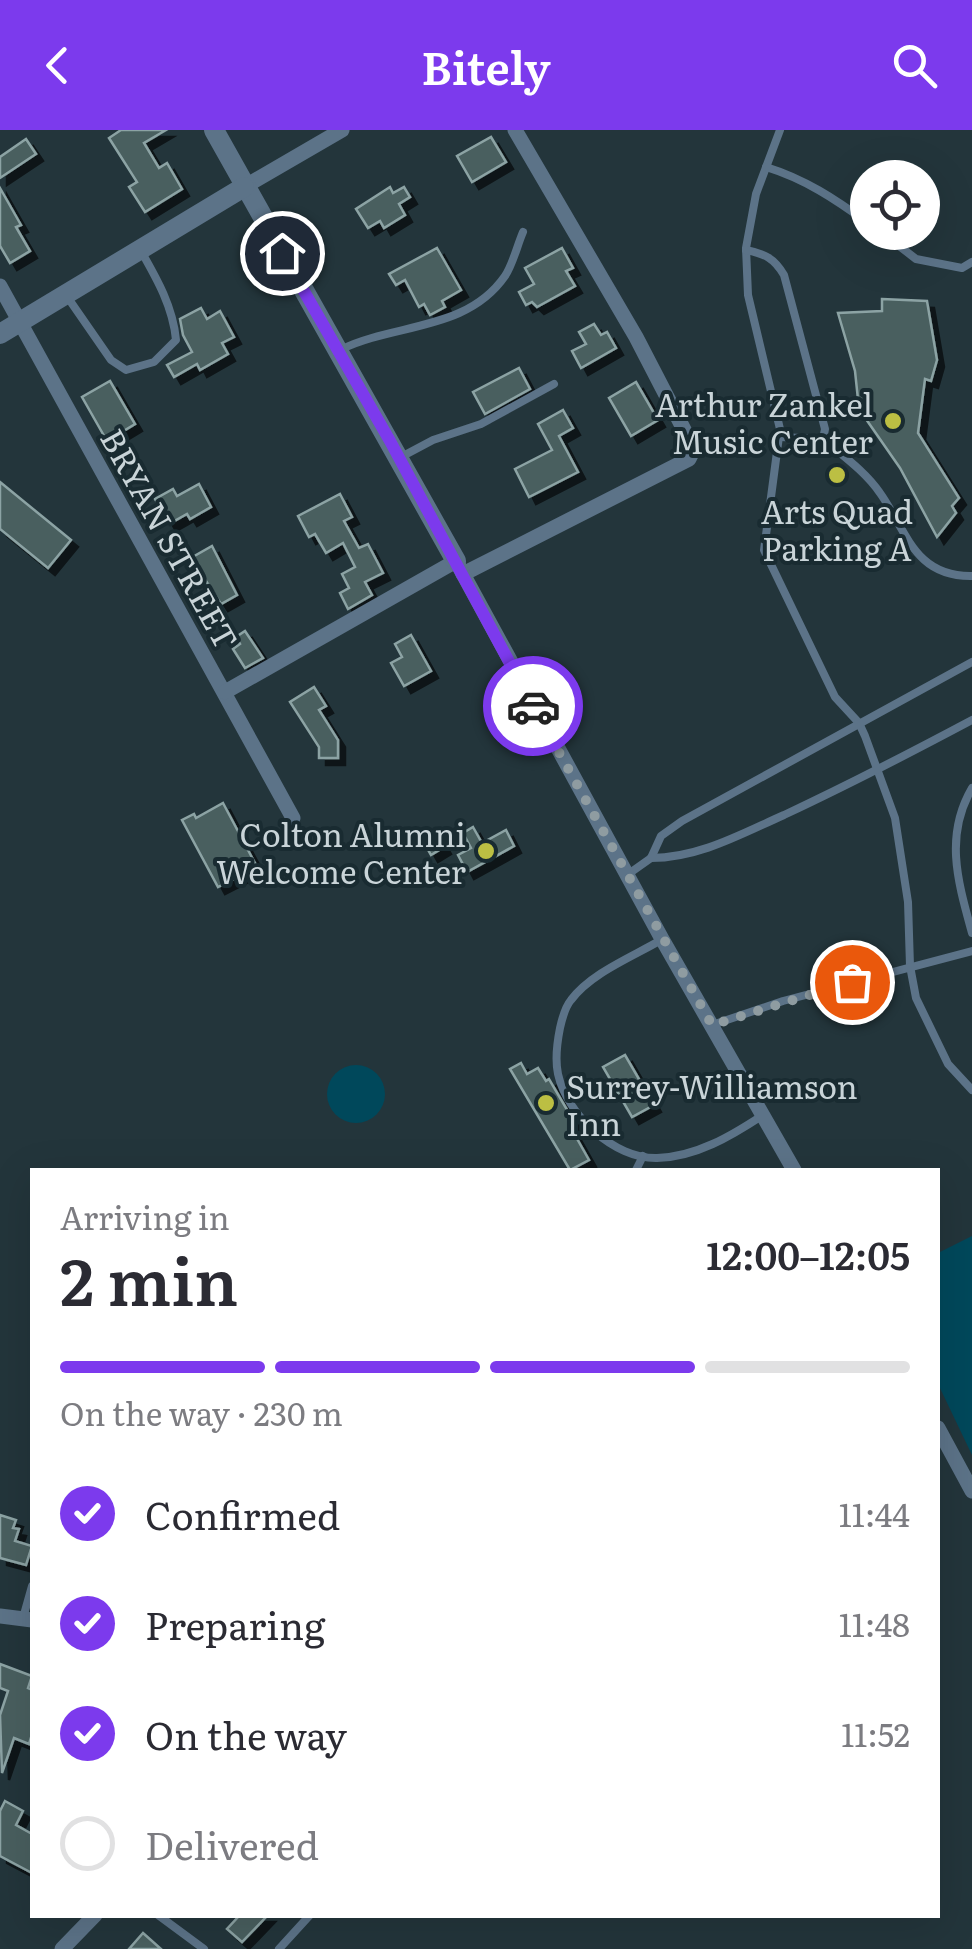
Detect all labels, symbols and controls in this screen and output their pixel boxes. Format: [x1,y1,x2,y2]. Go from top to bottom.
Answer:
text: Bitely [421,32,551,99]
icon: back [30,38,85,93]
icon: search [887,38,942,93]
map controls [850,160,940,250]
button: locate [850,160,940,250]
pin [240,211,325,296]
icon: home [255,226,310,281]
place label: Arthur Zankel Music Center [655,379,873,464]
marker: Arthur Zankel Music Center [882,410,904,432]
street label: BRYAN STREET [90,419,252,657]
marker: Arts Quad Parking A [826,464,848,486]
place label: Arts Quad Parking A [761,486,913,571]
courier [483,656,583,756]
icon: car [506,679,561,734]
place label: Colton Alumni Welcome Center [216,809,466,894]
marker: Colton Alumni Welcome Center [475,840,497,862]
pin [810,940,895,1025]
icon: bag [825,955,880,1010]
place label: Surrey-Williamson Inn [566,1061,858,1146]
marker: Surrey-Williamson Inn [535,1092,557,1114]
text: Arriving in [60,1192,230,1240]
text: 12:00–12:05 [706,1225,910,1282]
text: 2 min [60,1229,238,1326]
text: On the way · 230 m [60,1388,343,1436]
text: Confirmed [145,1485,340,1542]
icon: check [60,1486,115,1541]
text: 11:44 [839,1489,910,1537]
text: Preparing [145,1595,325,1652]
icon: check [60,1596,115,1651]
text: 11:48 [839,1599,910,1647]
text: On the way [145,1705,347,1762]
icon: check [60,1706,115,1761]
text: 11:52 [841,1709,910,1757]
text: Delivered [145,1815,319,1872]

